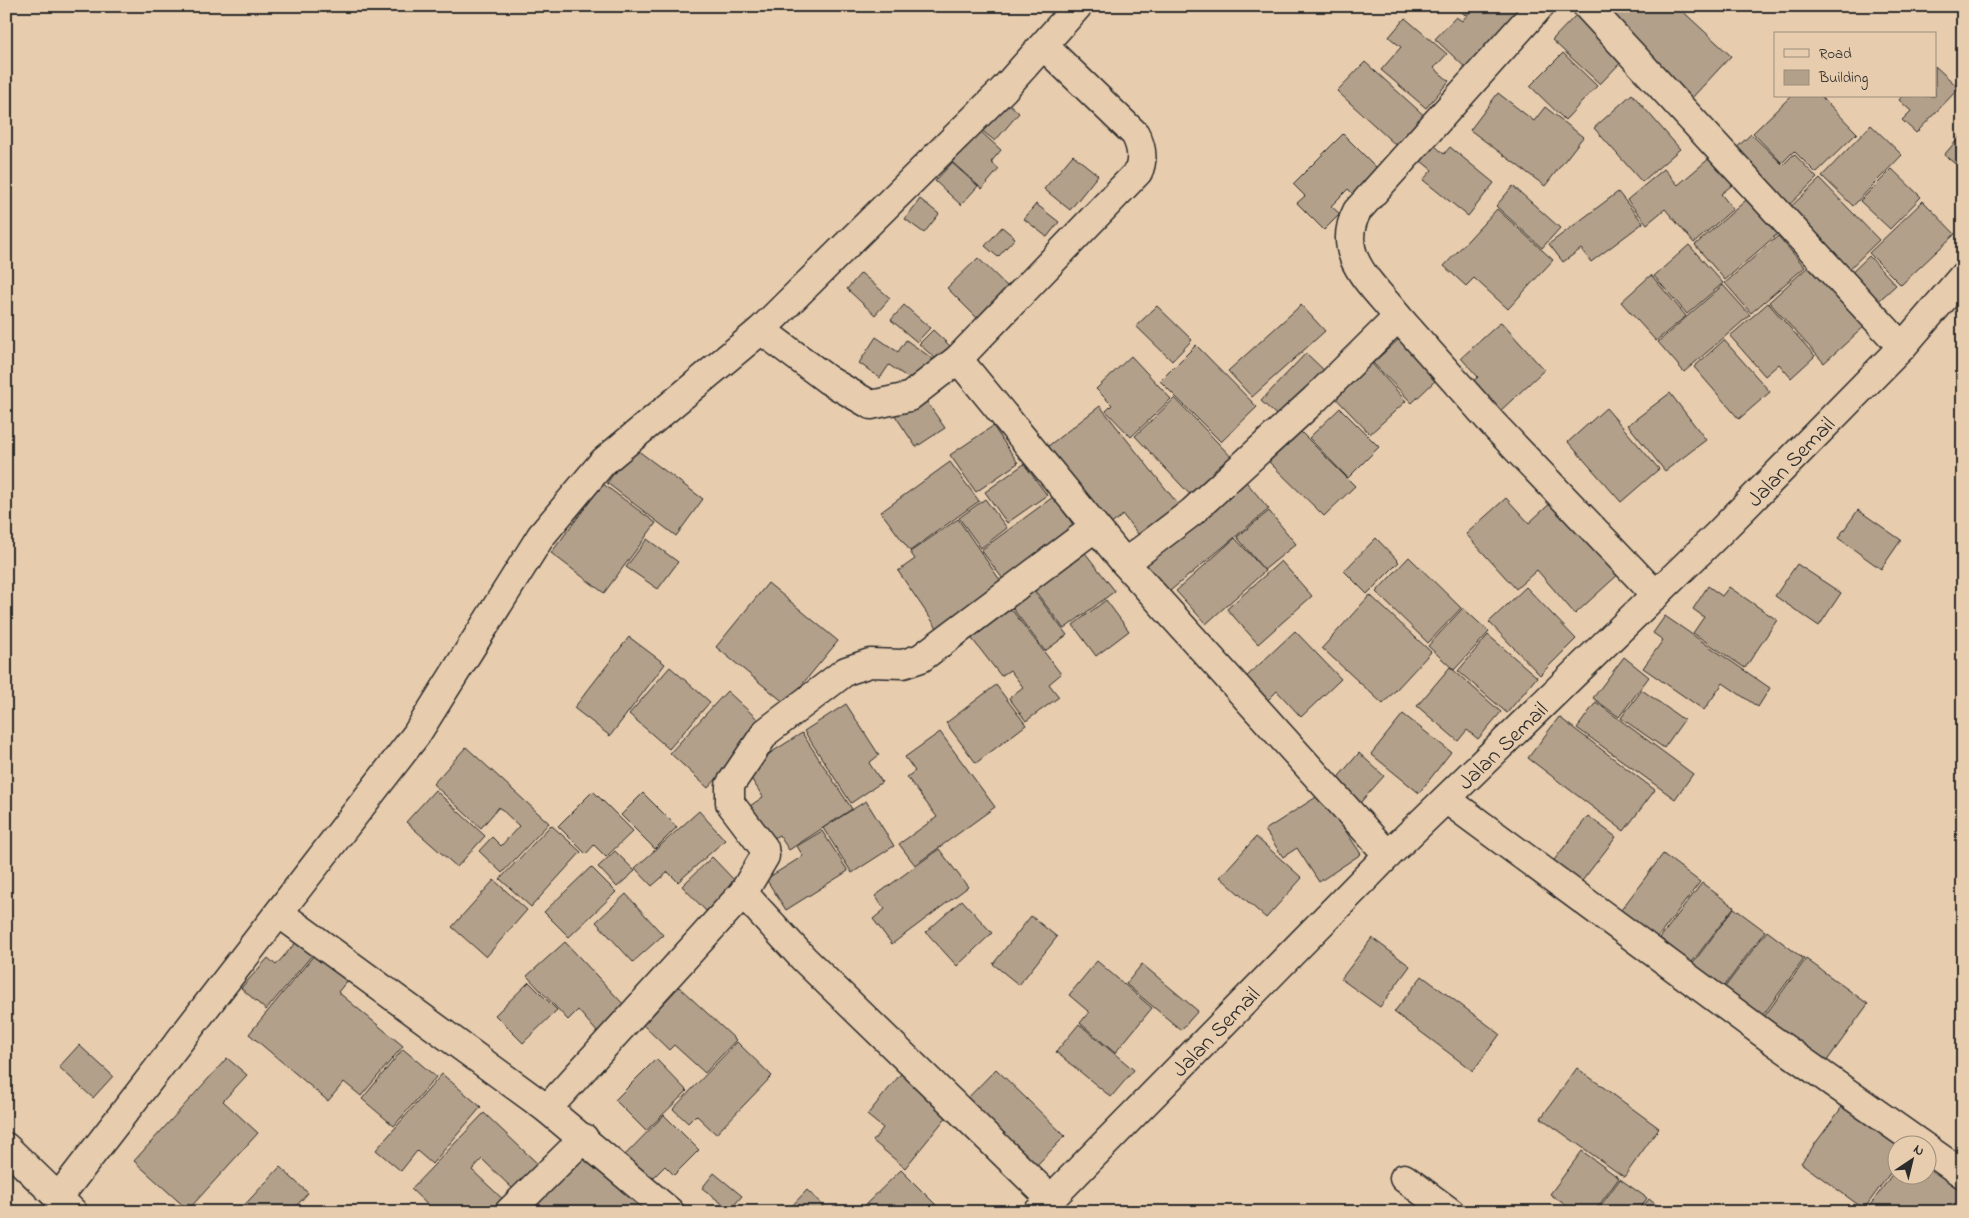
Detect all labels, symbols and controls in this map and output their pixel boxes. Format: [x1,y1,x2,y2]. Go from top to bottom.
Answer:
legend [1774,32,1936,98]
text: Road [1819,43,1852,65]
text: Building [1818,67,1868,90]
street label: Jalan Semail [1741,411,1844,516]
street label: Jalan Semail [1452,696,1557,799]
street label: Jalan Semail [1166,981,1269,1086]
north arrow [1886,1136,1936,1186]
text: N [1909,1139,1928,1162]

